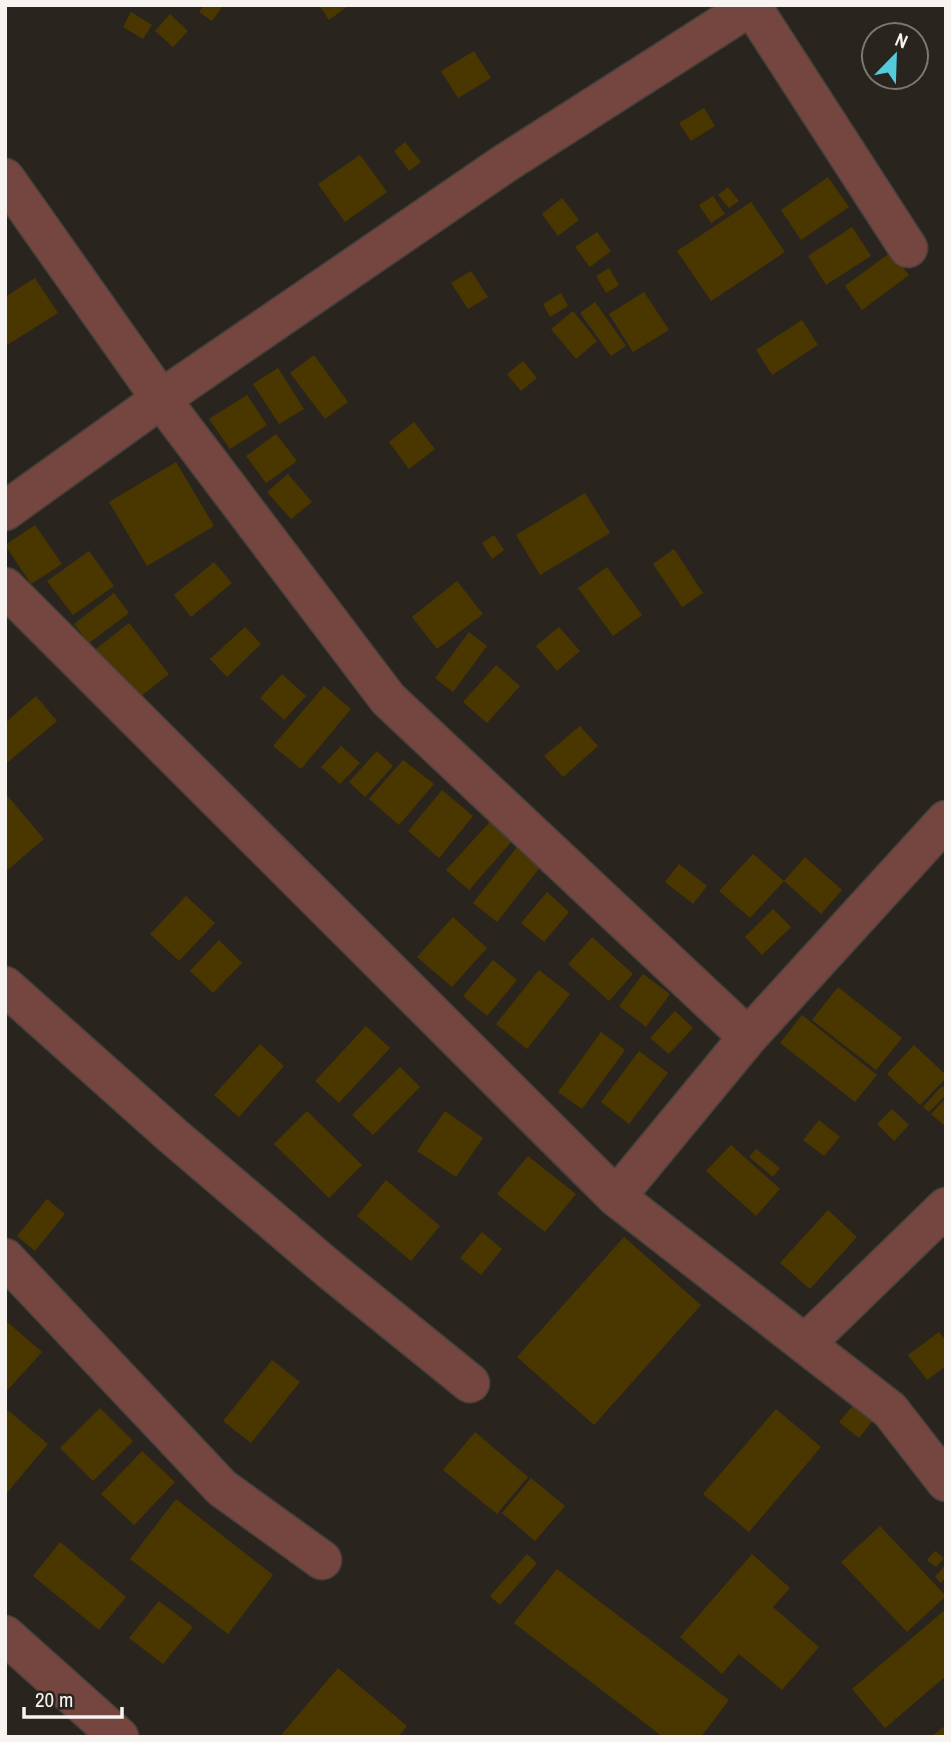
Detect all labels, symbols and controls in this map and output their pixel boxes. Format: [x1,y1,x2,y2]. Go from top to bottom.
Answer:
north arrow [860,21,930,91]
text: N [891,26,912,55]
scale bar [24,1676,122,1720]
text: 20 m [35,1685,73,1714]

